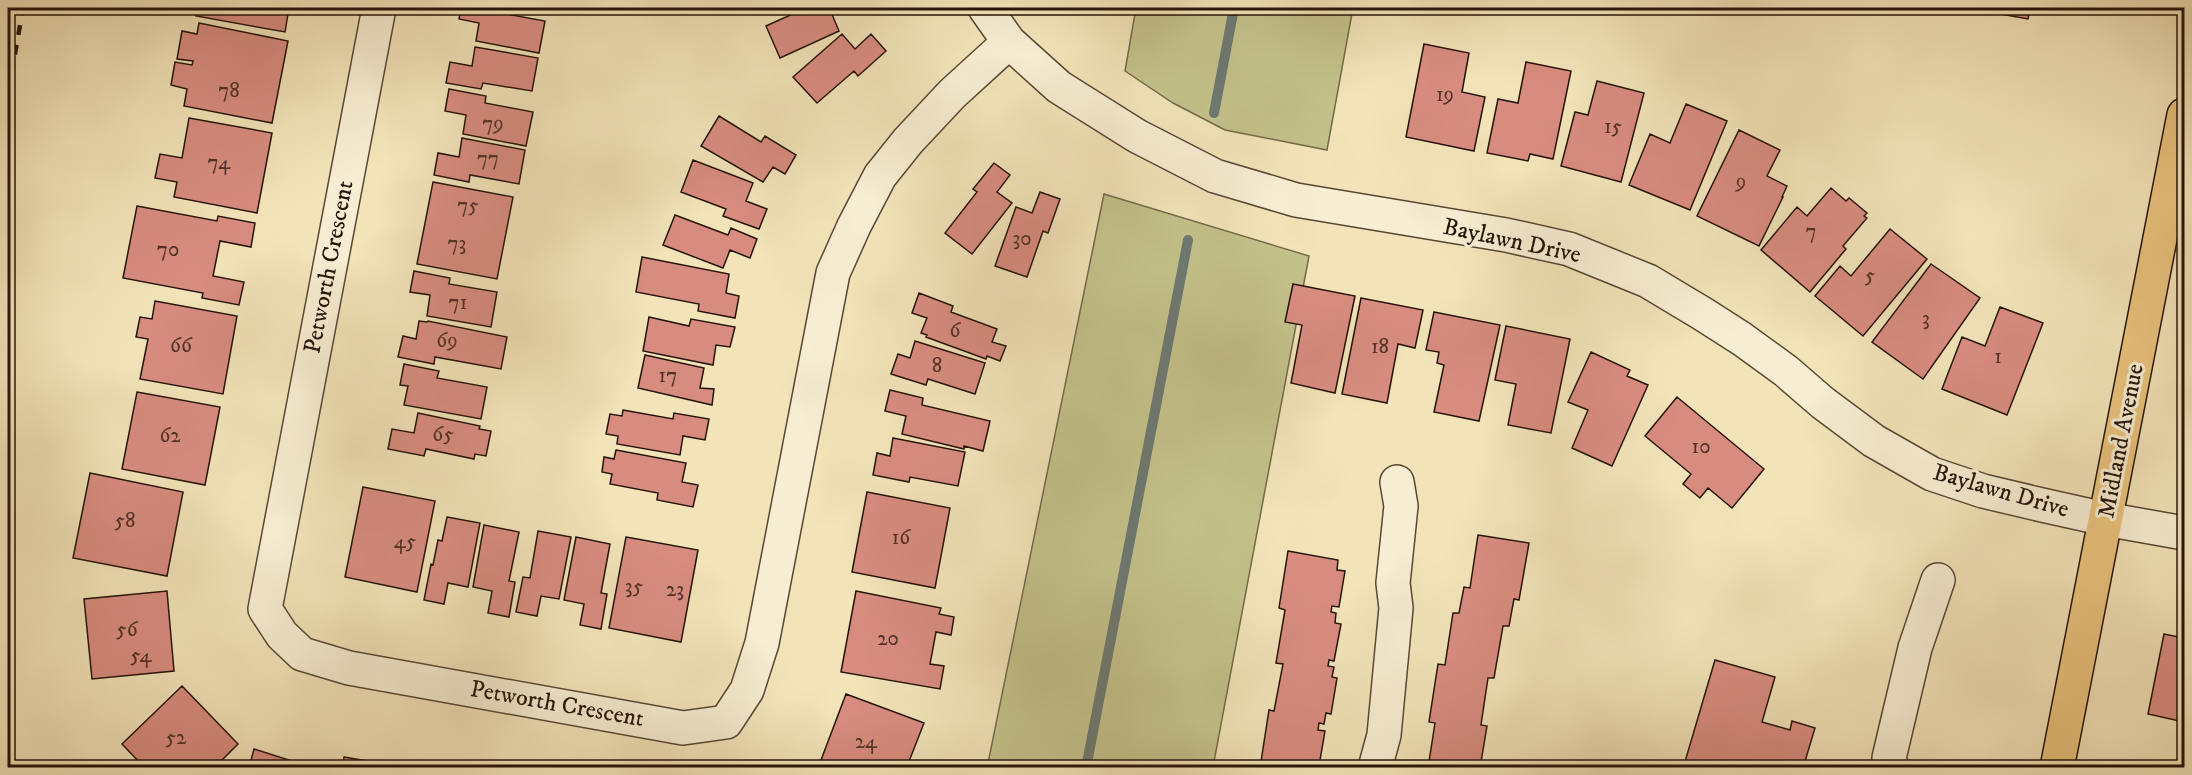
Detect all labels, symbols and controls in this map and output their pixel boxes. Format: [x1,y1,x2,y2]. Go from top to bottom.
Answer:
house number: 78 [218,78,240,104]
house number: 19 [1436,82,1454,108]
house number: 79 [482,111,504,137]
house number: 15 [1604,114,1622,140]
house number: 77 [477,146,499,172]
house number: 74 [208,150,231,176]
house number: 9 [1735,169,1746,195]
street label: Petworth Crescent [298,178,361,356]
house number: 75 [457,193,479,219]
street label: Baylawn Drive [1440,212,1584,270]
house number: 7 [1805,219,1817,245]
house number: 30 [1012,226,1032,252]
house number: 73 [448,231,466,257]
house number: 70 [157,237,179,263]
house number: 5 [1865,263,1875,289]
house number: 71 [449,290,467,316]
house number: 3 [1922,306,1930,332]
house number: 6 [950,318,962,344]
house number: 69 [436,328,458,354]
house number: 66 [170,333,193,359]
house number: 18 [1371,334,1389,360]
house number: 1 [1994,344,2002,370]
house number: 8 [932,353,942,379]
street label: Midland Avenue [2091,361,2151,521]
house number: 17 [659,363,677,389]
house number: 65 [432,422,454,448]
house number: 62 [159,423,181,449]
house number: 10 [1692,434,1710,460]
street label: Baylawn Drive [1930,457,2072,525]
house number: 58 [115,508,135,534]
house number: 16 [892,525,911,551]
house number: 45 [394,529,416,555]
house number: 35 [625,574,643,600]
house number: 23 [666,577,684,603]
house number: 56 [116,617,139,643]
house number: 20 [877,626,899,652]
house number: 54 [130,643,153,669]
street label: Petworth Crescent [468,674,646,734]
house number: 52 [166,725,187,751]
house number: 24 [855,729,878,755]

